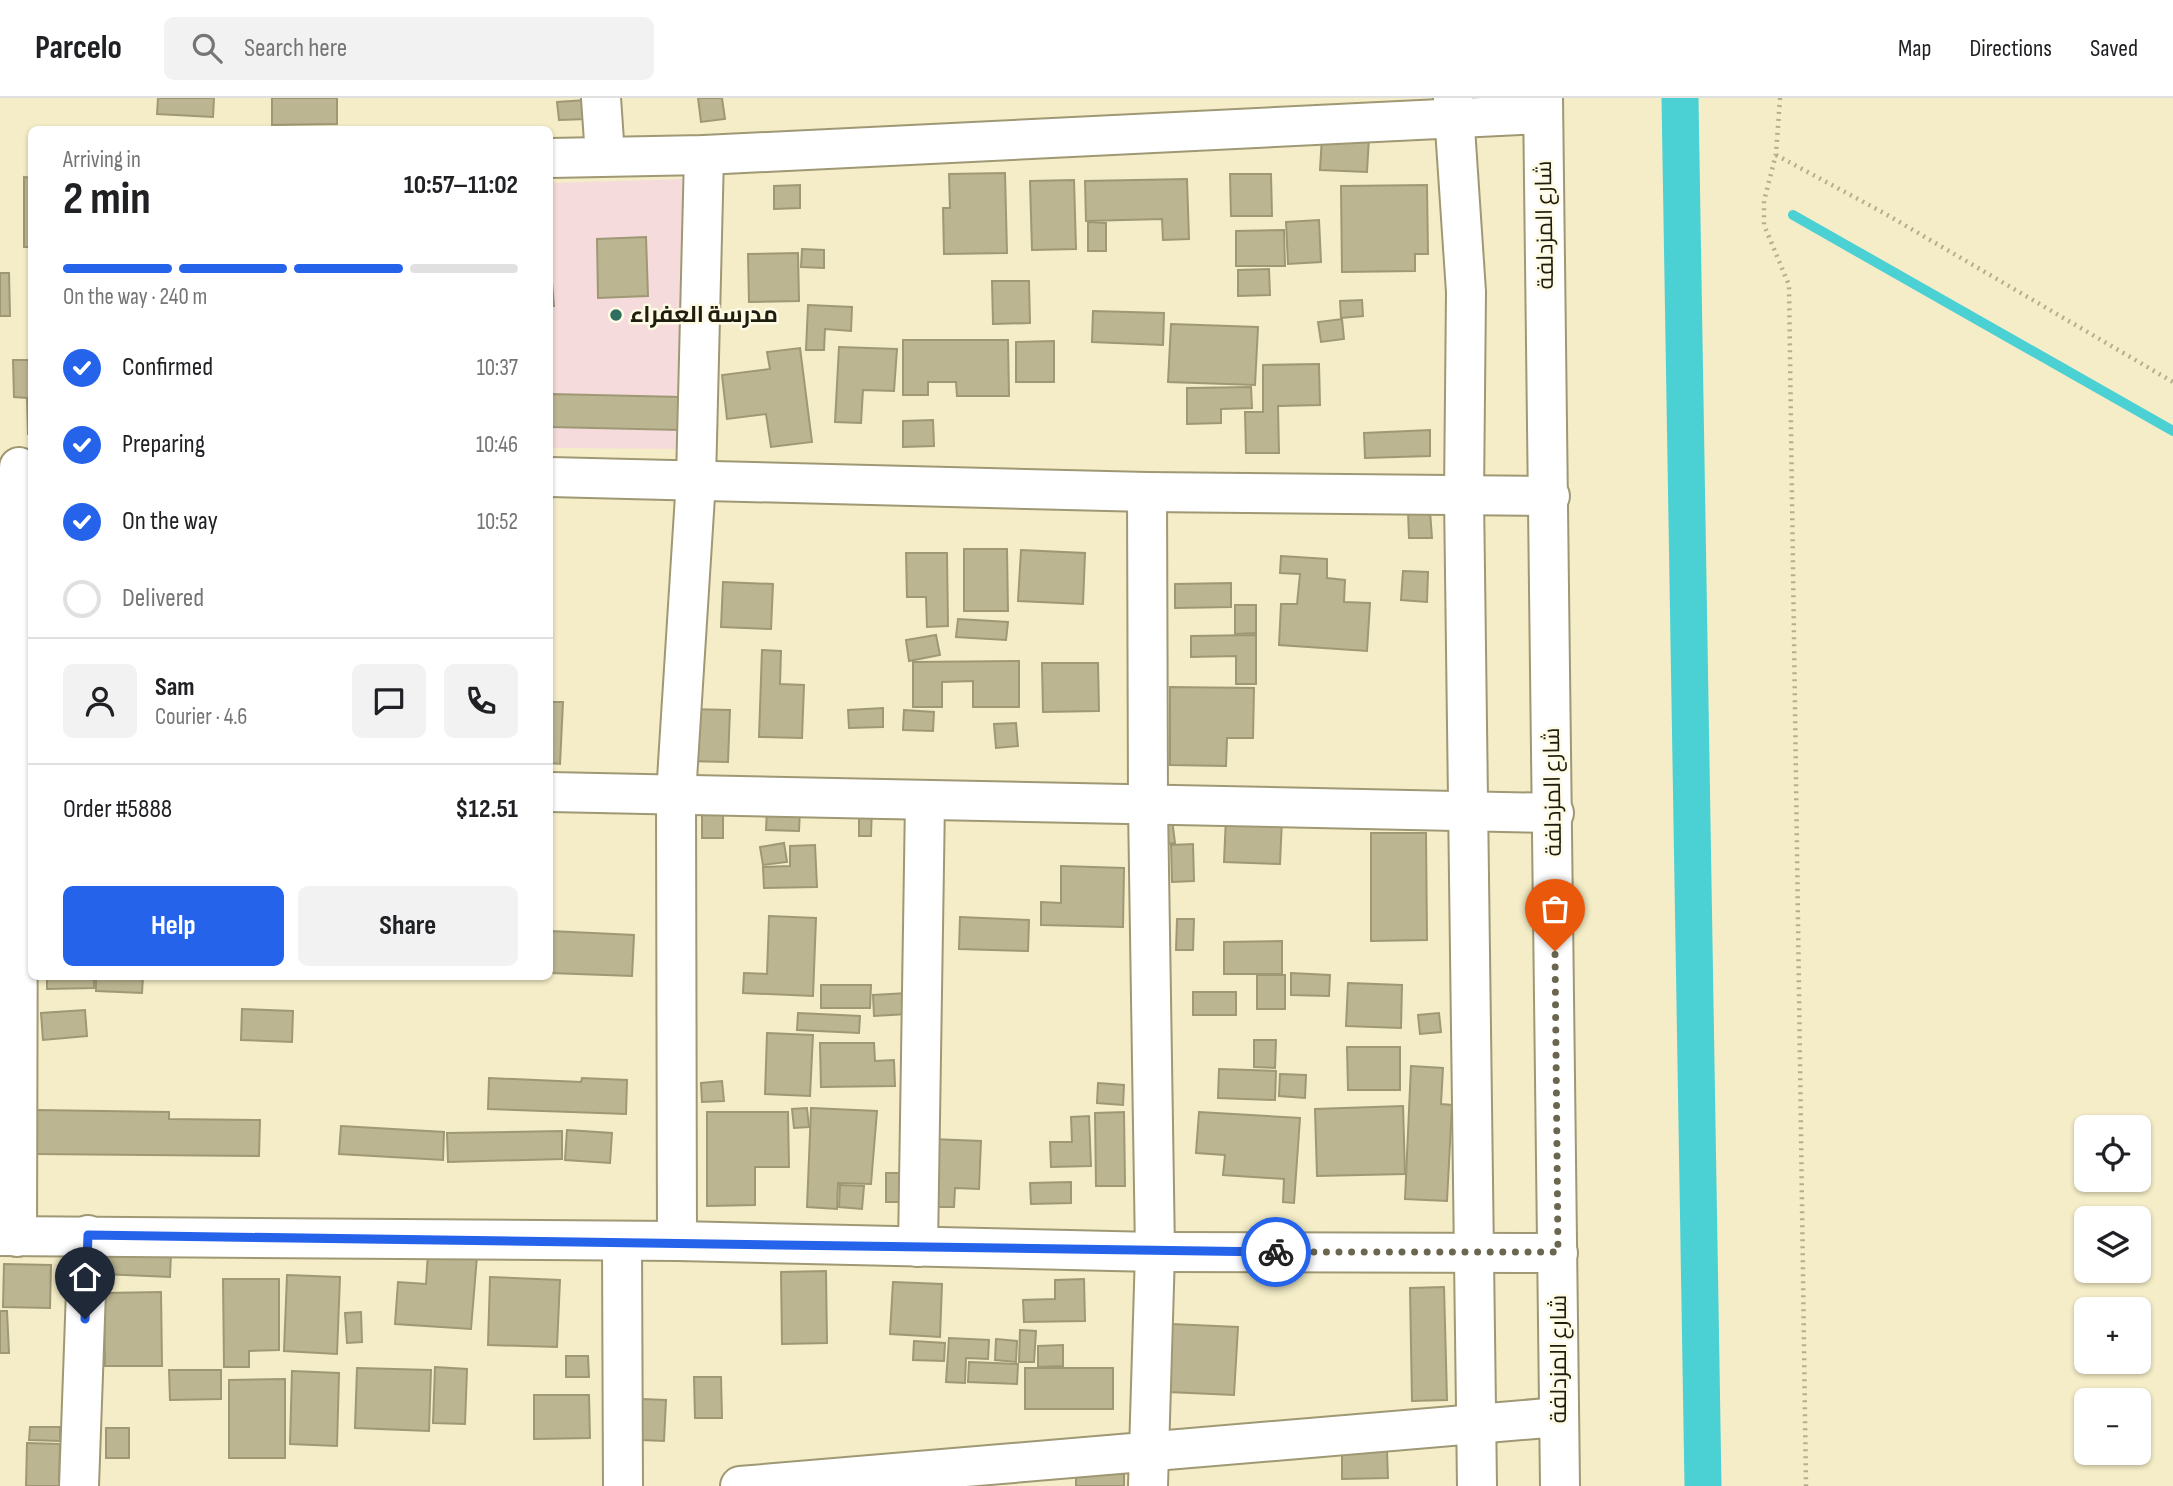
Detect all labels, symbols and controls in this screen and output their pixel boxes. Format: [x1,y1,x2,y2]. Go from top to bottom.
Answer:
search box [164,17,654,80]
text: Parcelo [35,28,122,68]
icon: search [188,29,226,67]
text: Search here [244,33,347,64]
text: Map [1898,34,1931,63]
text: Directions [1969,34,2052,63]
text: Saved [2090,34,2138,63]
text: Arriving in [63,146,141,174]
street label: شارع المزدلفة [1530,160,1561,290]
text: 10:57–11:02 [404,170,518,201]
text: 2 min [63,172,151,227]
text: On the way · 240 m [63,283,207,311]
place label: مدرسة العفراء [630,301,778,329]
marker: مدرسة العفراء [608,307,624,323]
icon: check [63,349,101,387]
text: Confirmed [122,352,213,383]
text: 10:37 [477,354,518,382]
icon: check [63,426,101,464]
text: Preparing [122,429,205,460]
text: 10:46 [476,431,518,459]
icon: check [63,503,101,541]
text: On the way [122,506,218,537]
text: 10:52 [477,508,518,536]
text: Delivered [122,583,204,614]
button: person [63,664,137,738]
button: chat [352,664,426,738]
button: phone [444,664,518,738]
text: Sam [155,672,195,703]
text: Courier · 4.6 [155,703,247,731]
street label: شارع المزدلفة [1538,727,1569,857]
text: Order #5888 [63,794,172,825]
text: $12.51 [455,794,518,825]
pin [1525,879,1585,951]
button: Help [63,886,284,966]
button: Share [298,886,518,966]
icon: bag [1536,890,1574,928]
map controls [2074,1115,2151,1465]
button: locate [2074,1115,2151,1192]
button: layers [2074,1206,2151,1283]
courier [1241,1217,1311,1287]
icon: bike [1257,1233,1295,1271]
pin [55,1247,115,1319]
icon: home [66,1258,104,1296]
street label: شارع المزدلفة [1545,1295,1574,1423]
button: + [2074,1297,2151,1374]
button: − [2074,1388,2151,1465]

